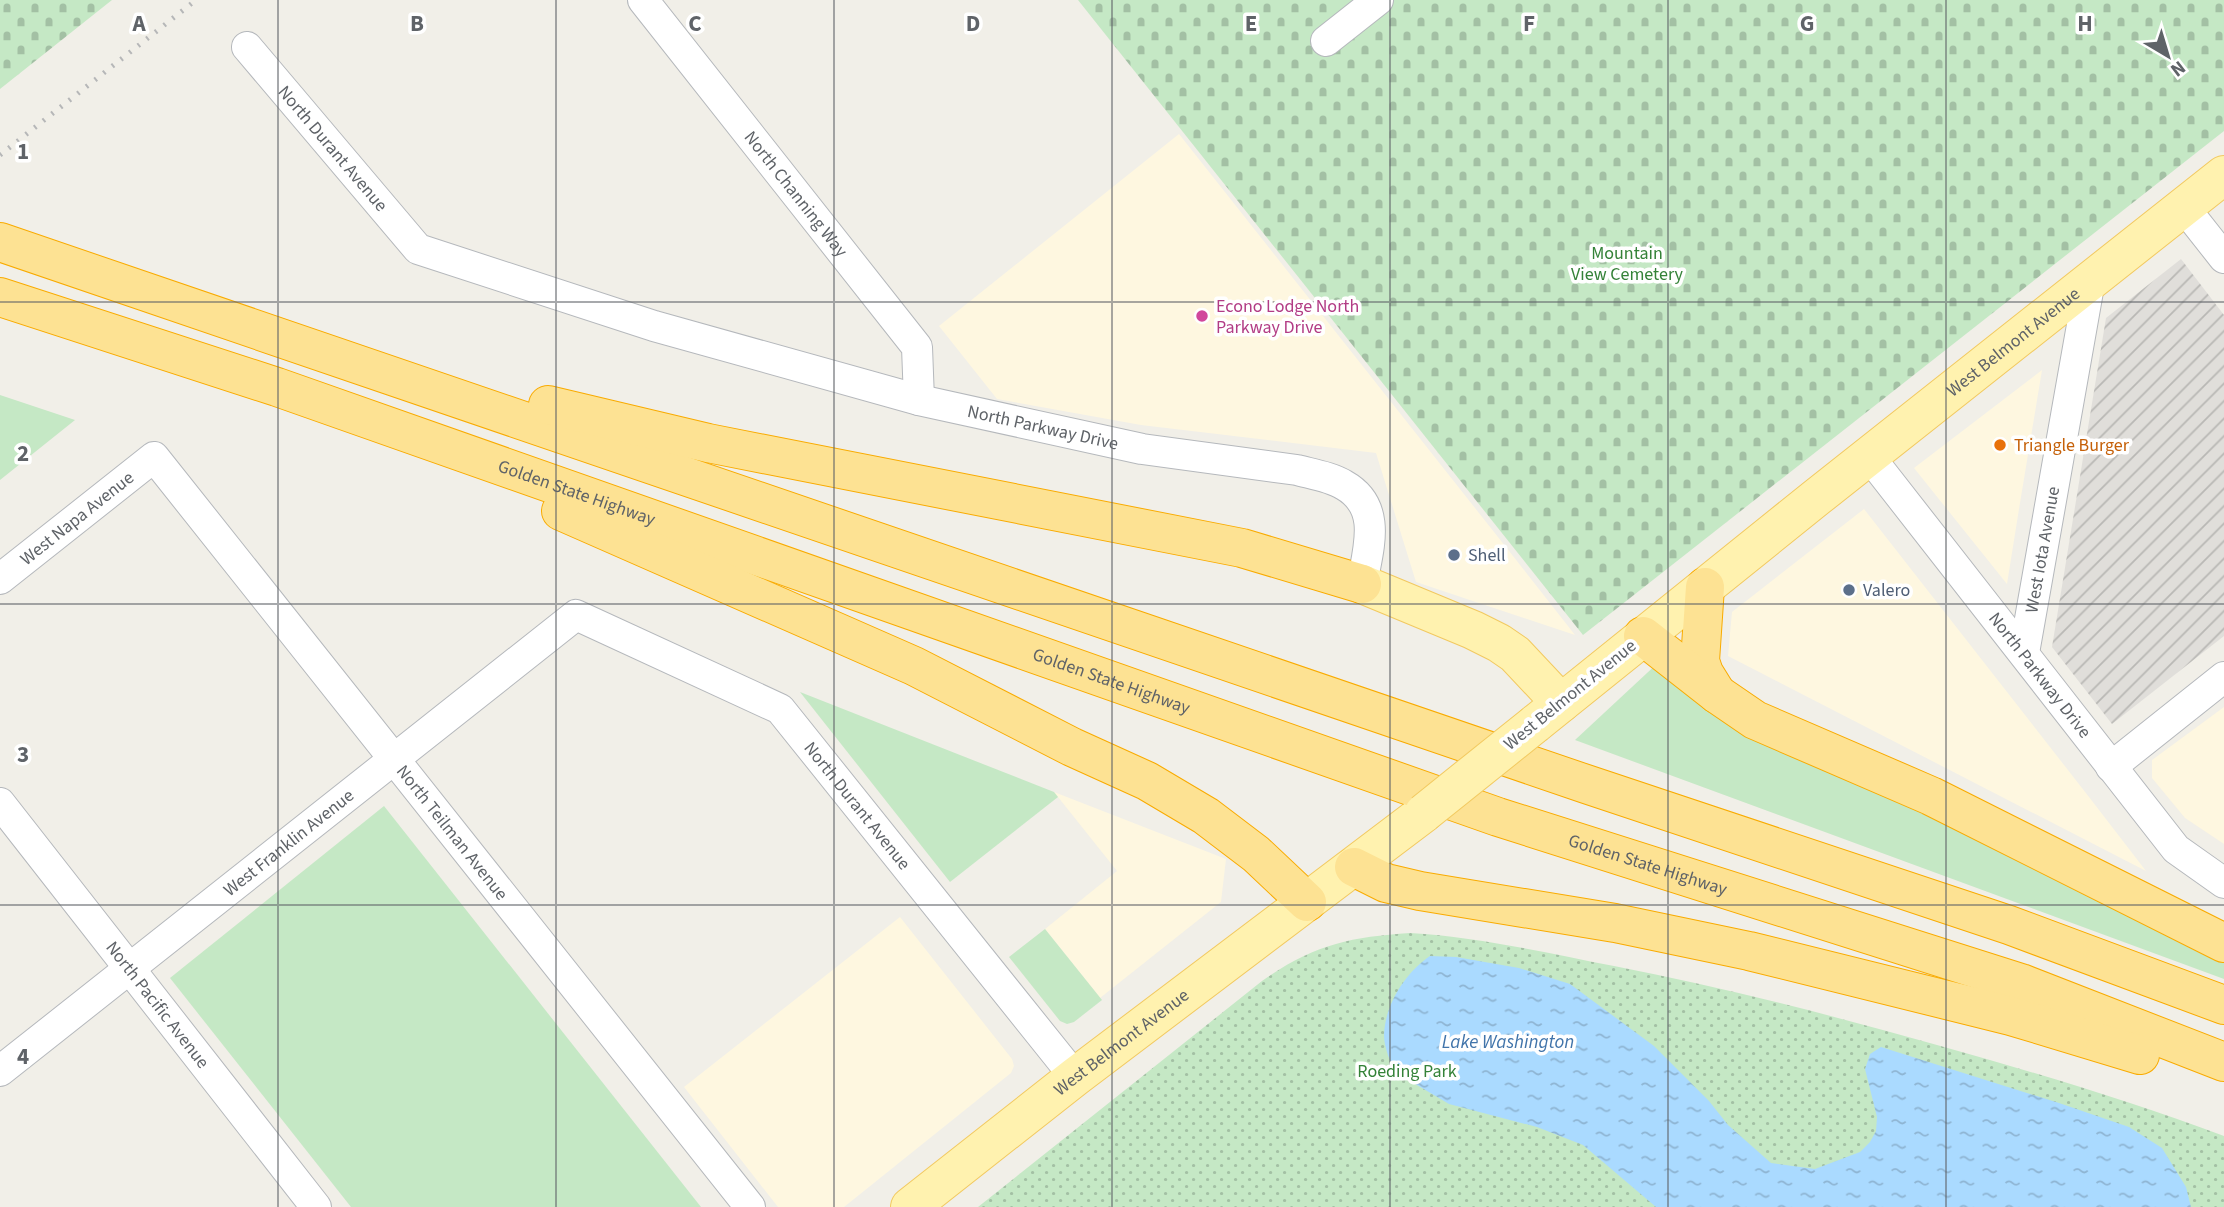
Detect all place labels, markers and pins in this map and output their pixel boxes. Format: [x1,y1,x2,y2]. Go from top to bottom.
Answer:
place label: Econo Lodge North Parkway Drive [1216,294,1359,340]
marker: Econo Lodge North Parkway Drive [1194,308,1210,324]
place label: Triangle Burger [2014,433,2130,458]
marker: Triangle Burger [1992,437,2008,453]
place label: Shell [1468,543,1506,568]
marker: Shell [1446,547,1462,563]
place label: Valero [1863,578,1910,603]
marker: Valero [1841,582,1857,598]

